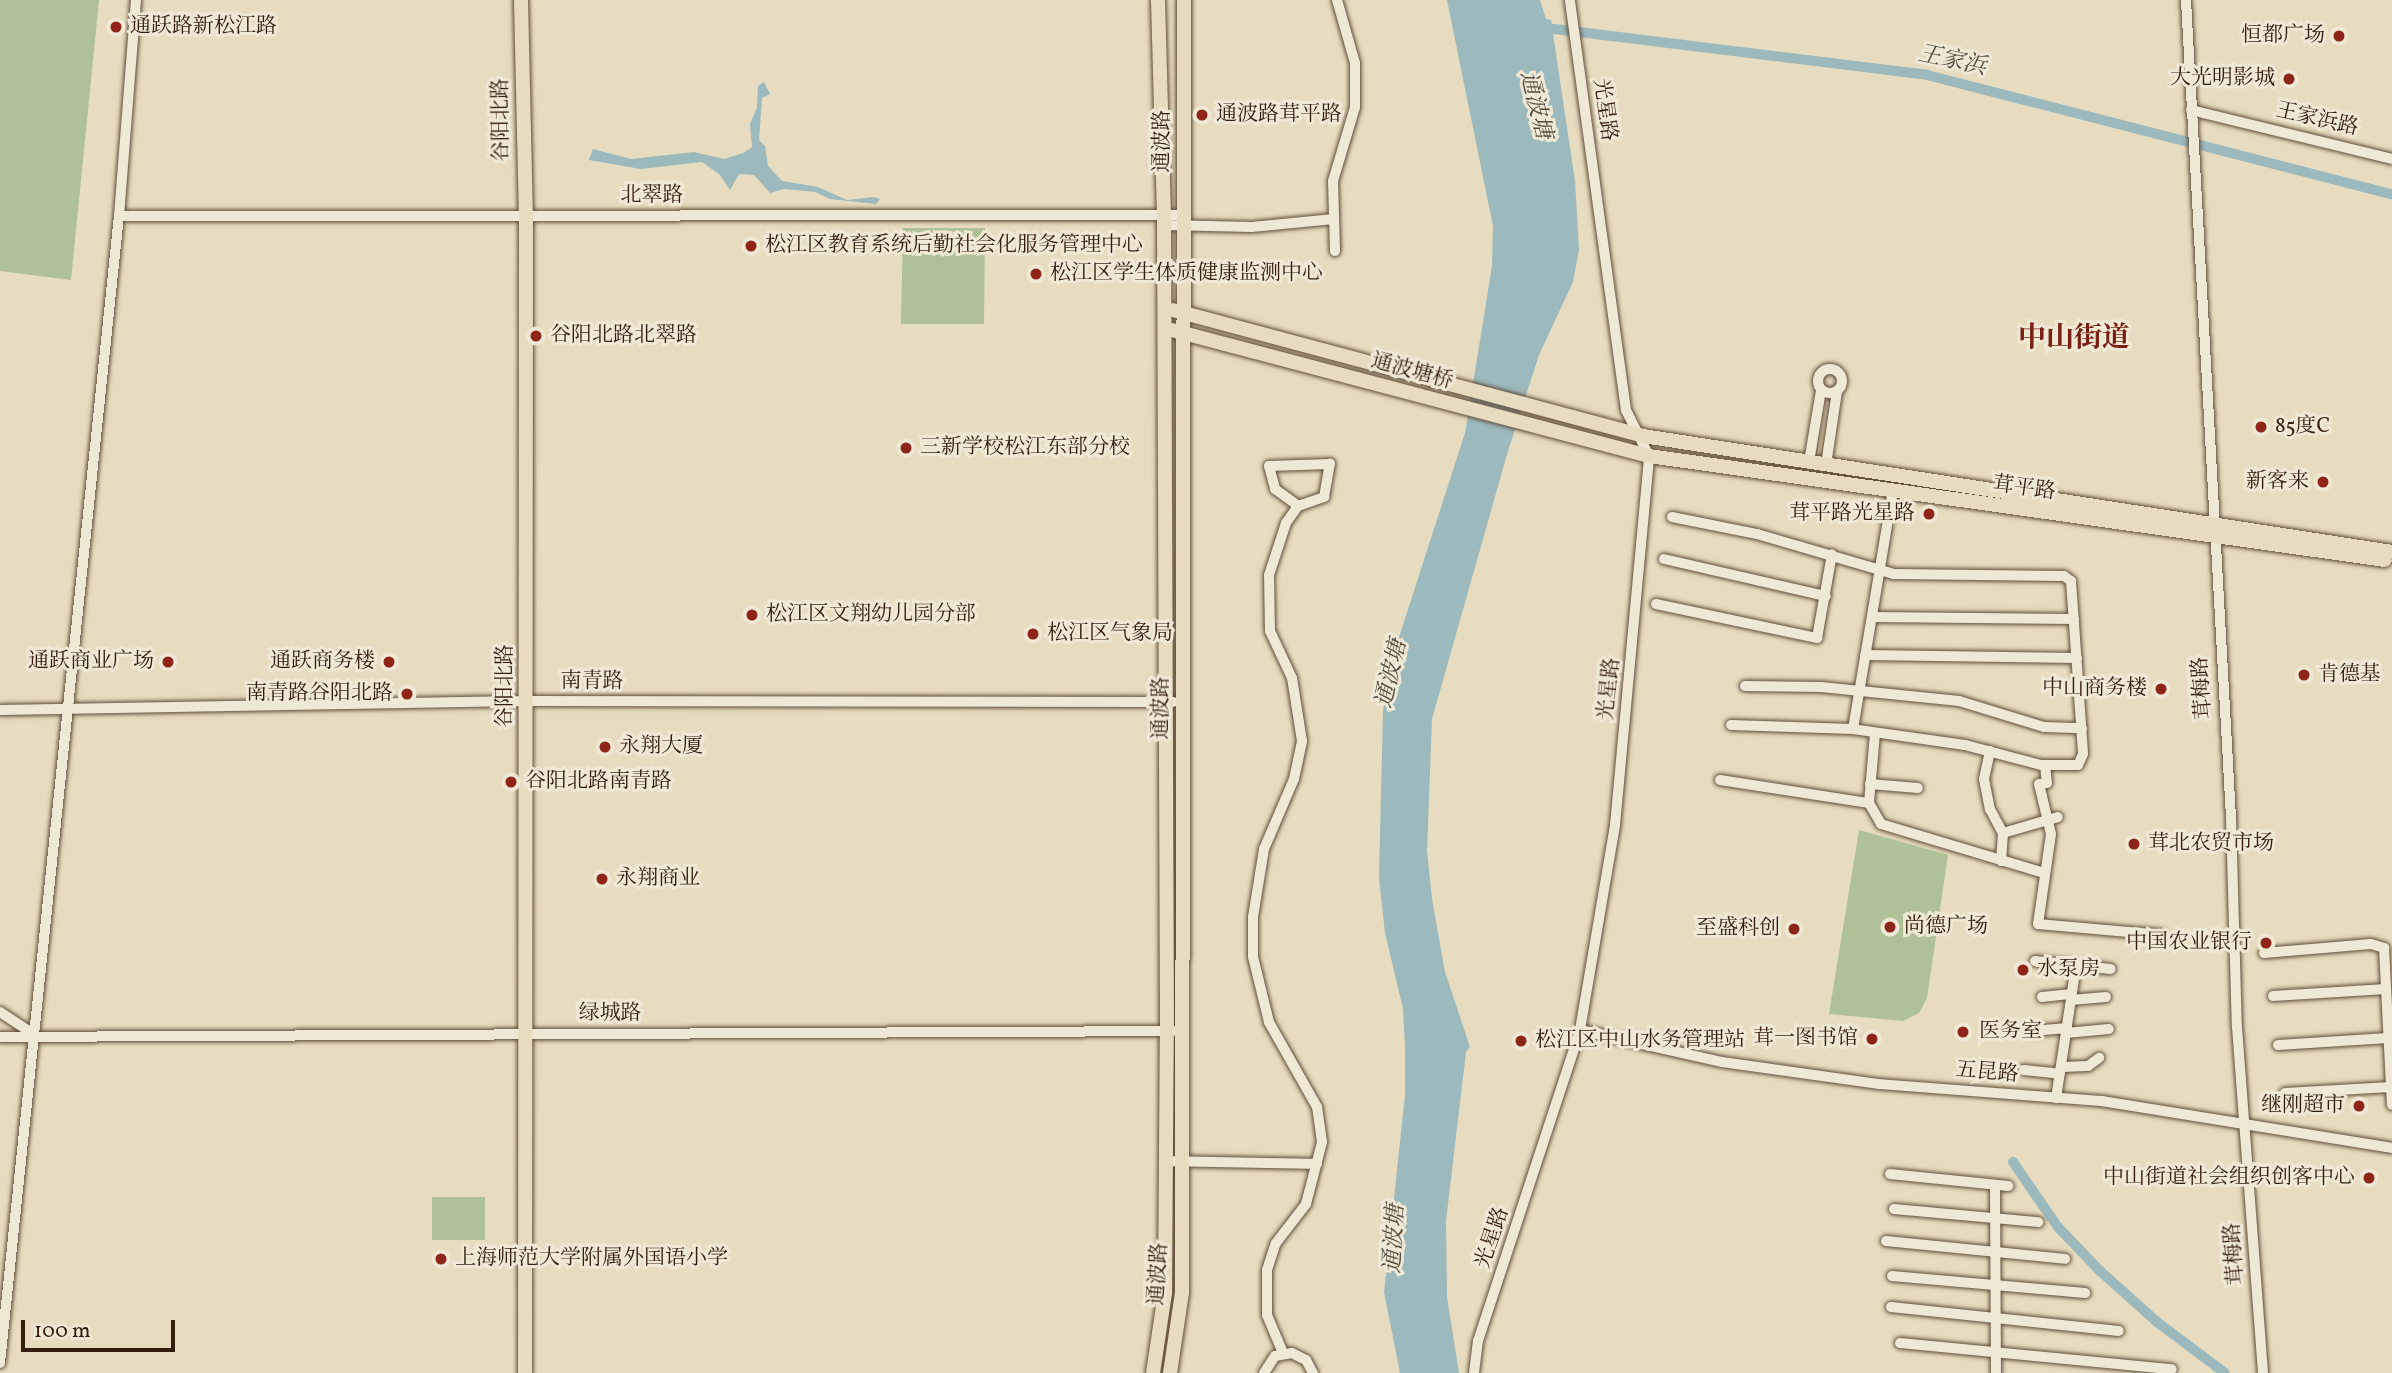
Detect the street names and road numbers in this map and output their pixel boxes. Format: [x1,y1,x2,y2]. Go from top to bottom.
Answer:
street label: 光星路 [1587,77,1621,143]
street label: 谷阳北路 [489,78,515,162]
street label: 王家浜路 [2273,98,2361,142]
street label: 通波路 [1150,110,1176,172]
street label: 北翠路 [621,183,683,209]
street label: 通波塘桥 [1368,349,1456,395]
street label: 茸平路 [1991,472,2057,506]
street label: 谷阳北路 [493,644,519,728]
street label: 光星路 [1594,656,1626,722]
street label: 茸梅路 [2188,656,2218,720]
street label: 南青路 [561,669,623,695]
street label: 通波路 [1149,677,1175,739]
street label: 绿城路 [579,1001,641,1027]
street label: 五昆路 [1955,1058,2019,1088]
street label: 光星路 [1471,1204,1515,1272]
street label: 茸梅路 [2220,1222,2250,1286]
street label: 通波路 [1145,1242,1173,1306]

